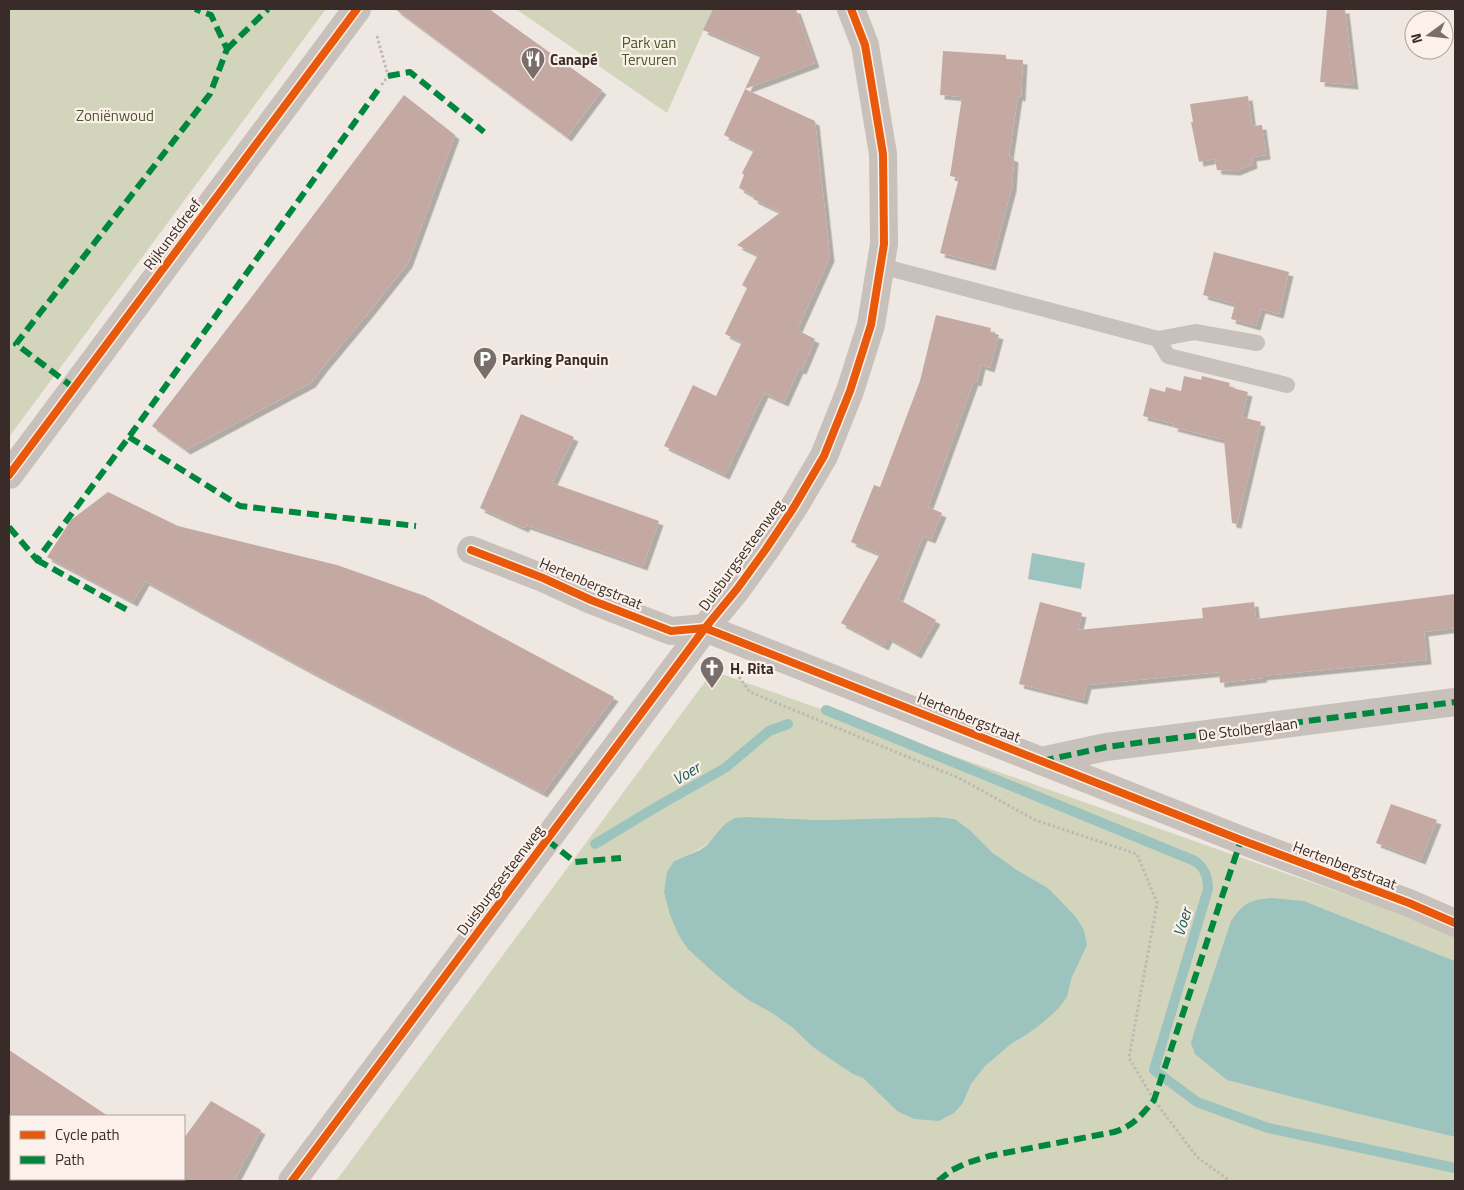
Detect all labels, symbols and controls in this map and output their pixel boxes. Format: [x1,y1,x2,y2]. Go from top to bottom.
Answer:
north arrow [1404,10,1454,60]
park label: Park van Tervuren [621,31,677,71]
text: N [1405,31,1427,46]
restaurant icon: Canapé [520,46,546,80]
place label: Canapé [550,48,598,71]
park label: Zoniënwoud [76,104,154,127]
street label: Rijkunstdreef [137,193,207,275]
parking icon: Parking Panquin [472,346,498,380]
place label: Parking Panquin [502,348,609,371]
street label: Duisburgsesteenweg [693,494,790,616]
street label: Hertenbergstraat [536,551,647,615]
church icon: H. Rita [699,655,725,689]
place label: H. Rita [730,657,774,680]
street label: Hertenbergstraat [914,686,1025,748]
street label: De Stolberglaan [1197,711,1299,747]
water label: Voer [668,754,706,791]
street label: Duisburgsesteenweg [451,820,549,940]
street label: Hertenbergstraat [1290,835,1401,896]
water label: Voer [1166,903,1198,939]
legend [10,1115,185,1180]
text: Cycle path [55,1123,120,1146]
text: Path [55,1148,85,1171]

